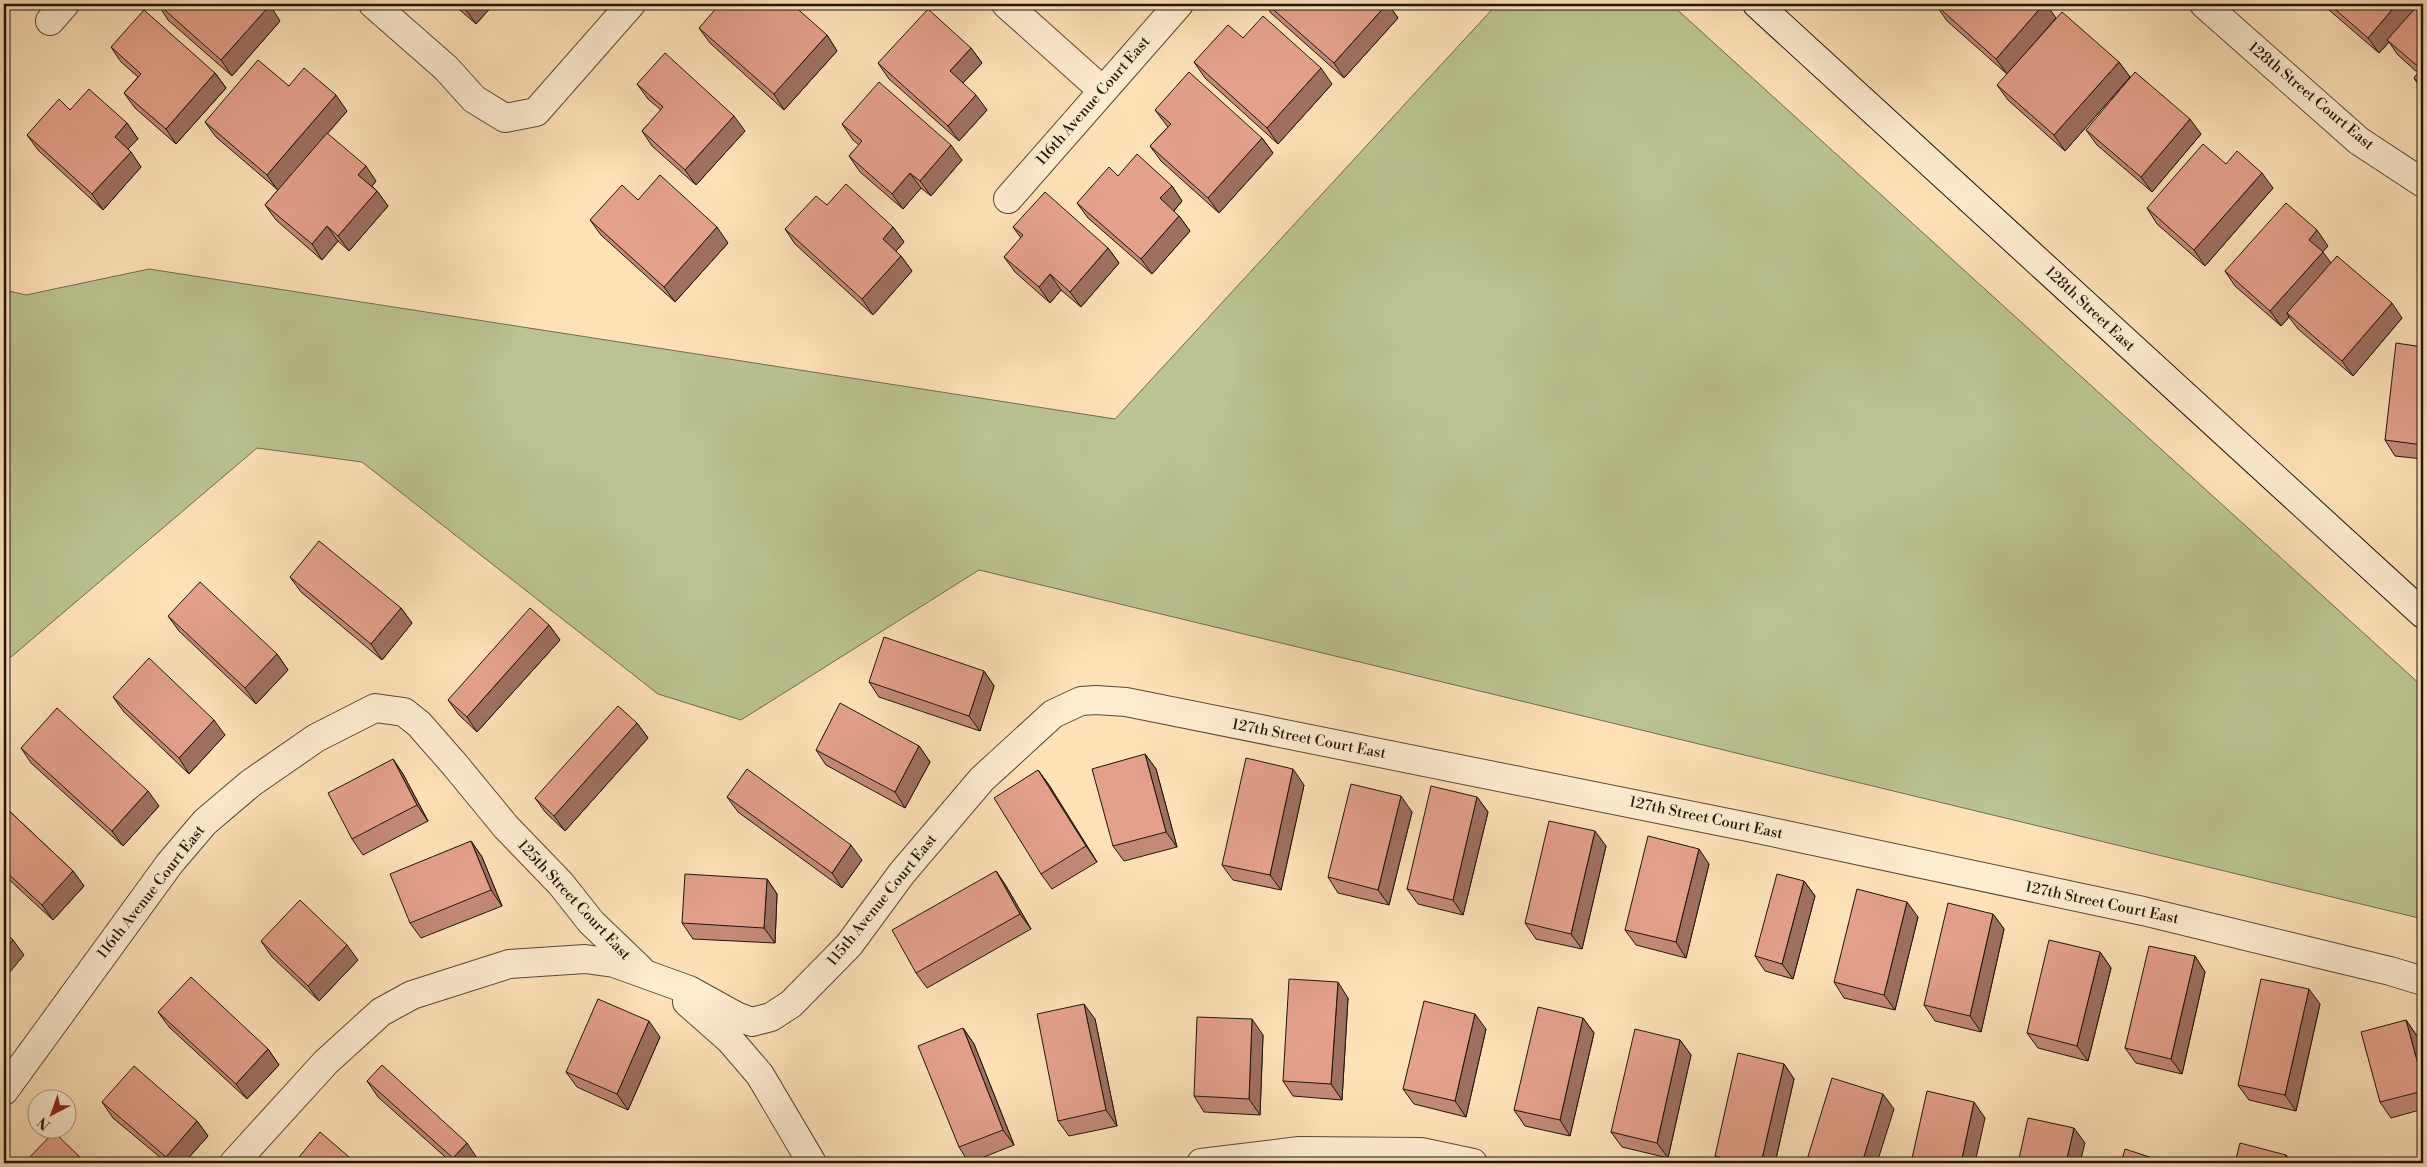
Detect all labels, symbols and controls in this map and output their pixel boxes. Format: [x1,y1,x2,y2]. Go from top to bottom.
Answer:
street label: 116th Avenue Court East [1032,32,1155,169]
street label: 128th Street Court East [2244,38,2378,155]
street label: 128th Street East [2041,263,2139,356]
street label: 127th Street Court East [1230,715,1388,763]
street label: 127th Street Court East [1627,792,1785,844]
street label: 116th Avenue Court East [93,821,210,963]
street label: 115th Avenue Court East [823,830,942,970]
street label: 125th Street Court East [513,836,635,965]
street label: 127th Street Court East [2023,877,2181,929]
north arrow [28,1090,78,1140]
text: N [34,1113,54,1133]

